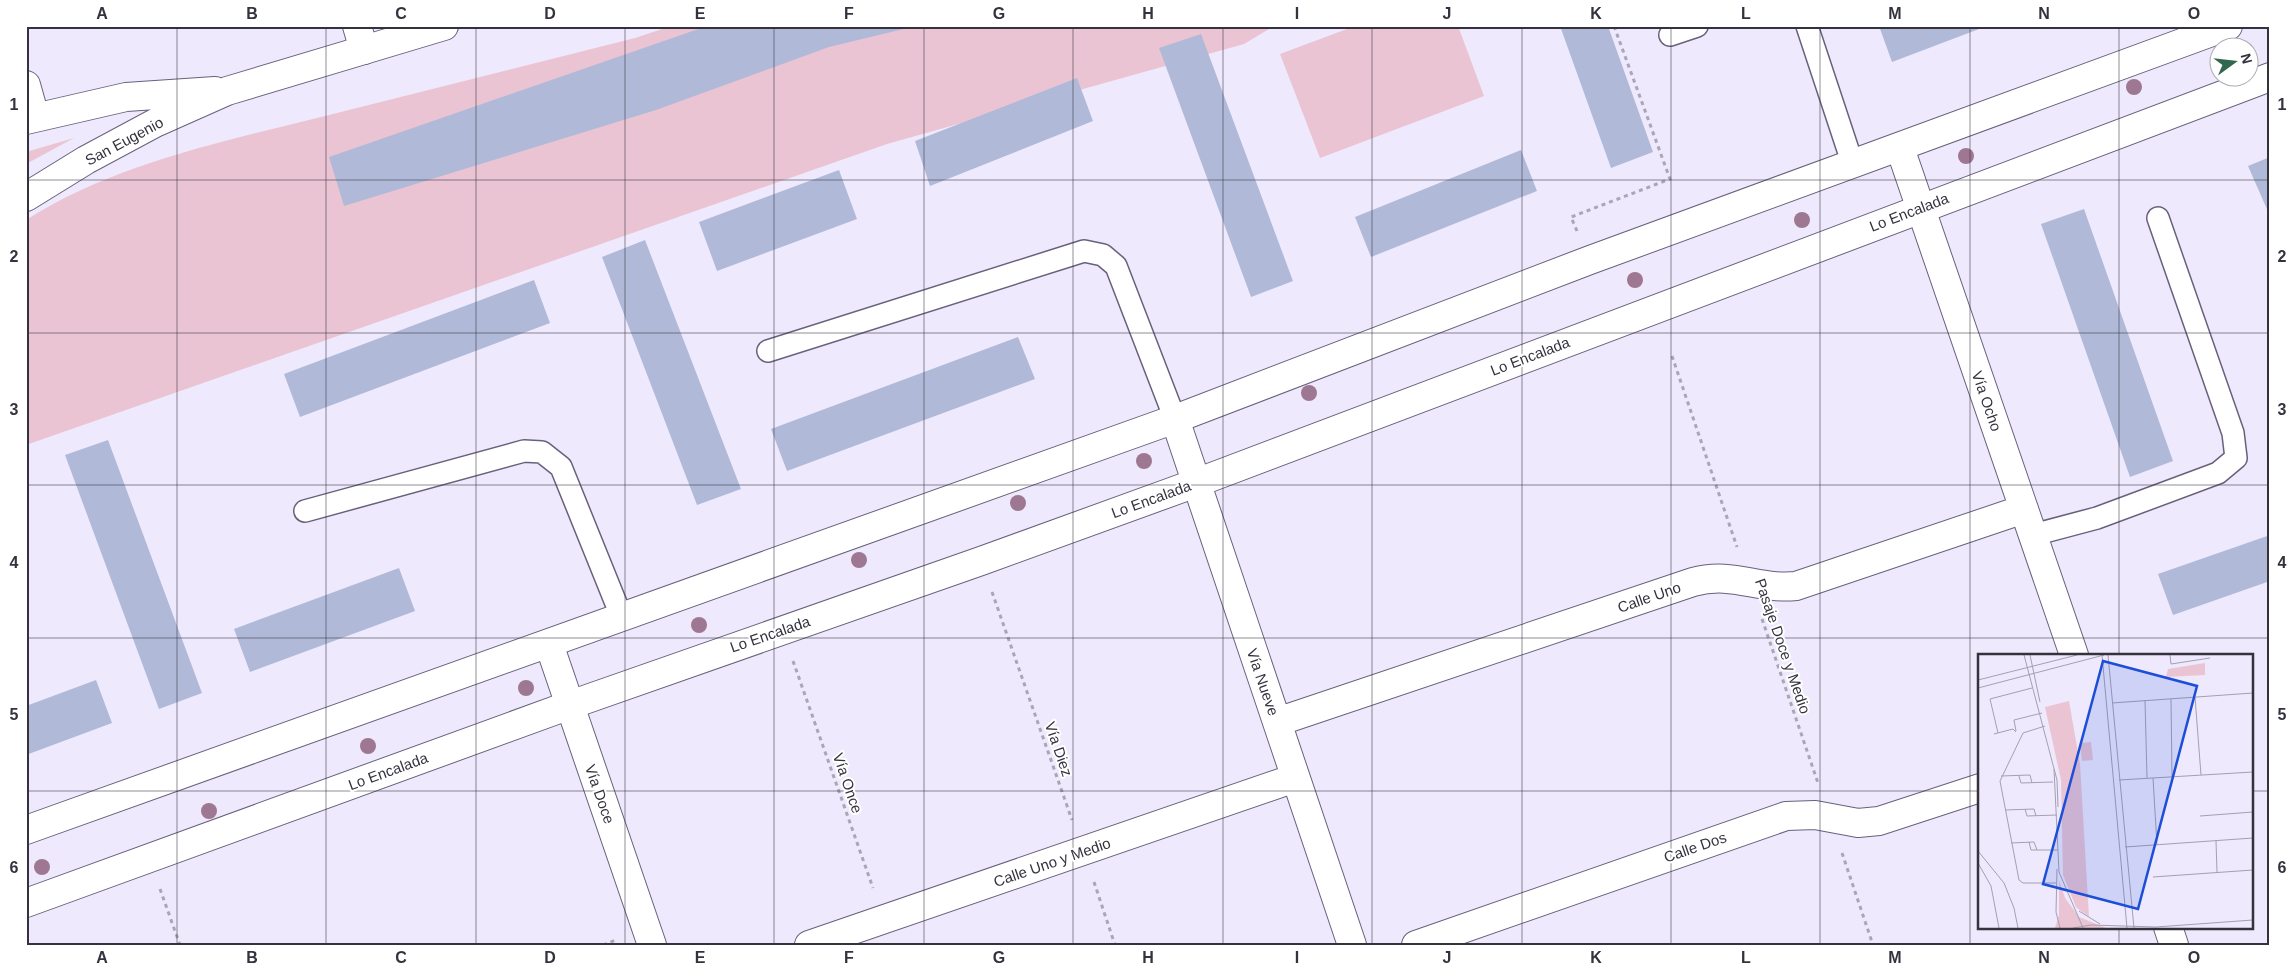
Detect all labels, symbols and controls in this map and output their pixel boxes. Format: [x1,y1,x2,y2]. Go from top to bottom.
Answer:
text: A [96,5,108,22]
text: B [246,5,258,22]
text: C [395,5,407,22]
text: D [544,5,556,22]
text: E [695,5,706,22]
text: F [844,5,854,22]
text: G [993,5,1005,22]
text: H [1142,5,1154,22]
text: I [1295,5,1299,22]
text: J [1443,5,1451,22]
text: K [1590,5,1602,22]
text: L [1741,5,1751,22]
text: M [1888,5,1902,22]
text: N [2038,5,2050,22]
text: O [2188,5,2200,22]
north arrow [2208,38,2258,88]
text: N [2238,52,2256,66]
text: 1 [10,96,19,113]
text: 1 [2278,96,2287,113]
street label: San Eugenio [82,113,166,169]
street label: Lo Encalada [1867,189,1952,235]
text: 2 [10,248,19,265]
text: 2 [2278,248,2287,265]
street label: Lo Encalada [1488,333,1573,379]
street label: Vía Ocho [1969,369,2005,433]
text: 3 [10,401,19,418]
text: 3 [2278,401,2287,418]
street label: Lo Encalada [1109,477,1194,521]
text: 4 [10,554,19,571]
text: 4 [2278,554,2287,571]
street label: Pasaje Doce y Medio [1752,576,1814,716]
street label: Calle Uno [1615,578,1683,616]
street label: Lo Encalada [728,612,813,656]
street label: Vía Nueve [1244,646,1282,718]
inset map [1978,654,2254,928]
text: 5 [10,706,19,723]
text: 5 [2278,706,2287,723]
street label: Vía Diez [1042,719,1076,779]
street label: Lo Encalada [346,749,431,793]
street label: Vía Once [830,751,866,815]
street label: Vía Doce [582,762,618,826]
street label: Calle Dos [1661,828,1729,866]
street label: Calle Uno y Medio [991,834,1113,890]
text: 6 [10,859,19,876]
text: 6 [2278,859,2287,876]
text: A [96,949,108,966]
text: B [246,949,258,966]
text: C [395,949,407,966]
text: D [544,949,556,966]
text: E [695,949,706,966]
text: F [844,949,854,966]
text: G [993,949,1005,966]
text: H [1142,949,1154,966]
text: I [1295,949,1299,966]
text: J [1443,949,1451,966]
text: K [1590,949,1602,966]
text: L [1741,949,1751,966]
text: M [1888,949,1902,966]
text: N [2038,949,2050,966]
text: O [2188,949,2200,966]

